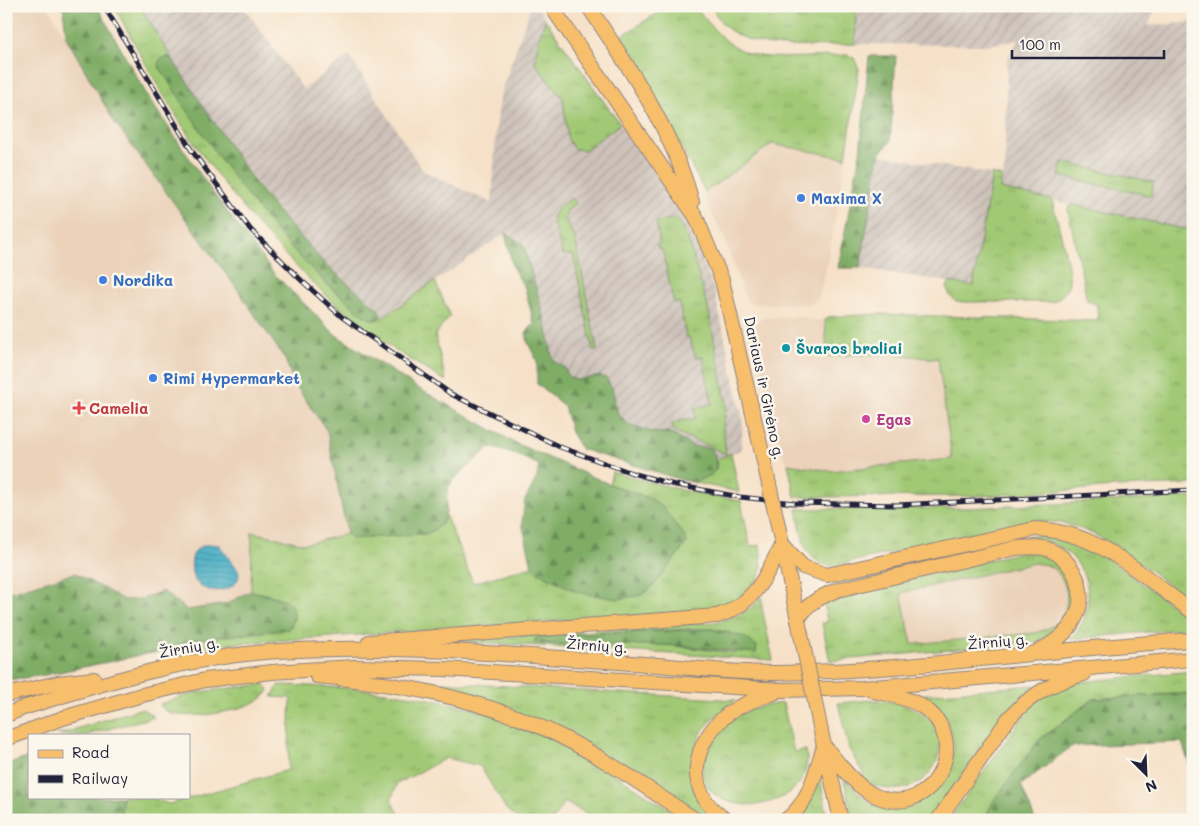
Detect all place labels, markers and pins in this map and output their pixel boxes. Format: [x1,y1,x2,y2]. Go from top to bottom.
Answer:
place label: Maxima X [811,188,882,208]
marker: Maxima X [795,192,807,204]
place label: Nordika [113,270,173,290]
marker: Nordika [97,274,109,286]
place label: Švaros broliai [796,338,902,358]
marker: Švaros broliai [780,342,792,354]
place label: Rimi Hypermarket [163,368,300,388]
marker: Rimi Hypermarket [147,372,159,384]
place label: Camelia [89,398,149,418]
marker: Camelia [73,402,85,414]
place label: Egas [876,409,911,429]
marker: Egas [860,413,872,425]

